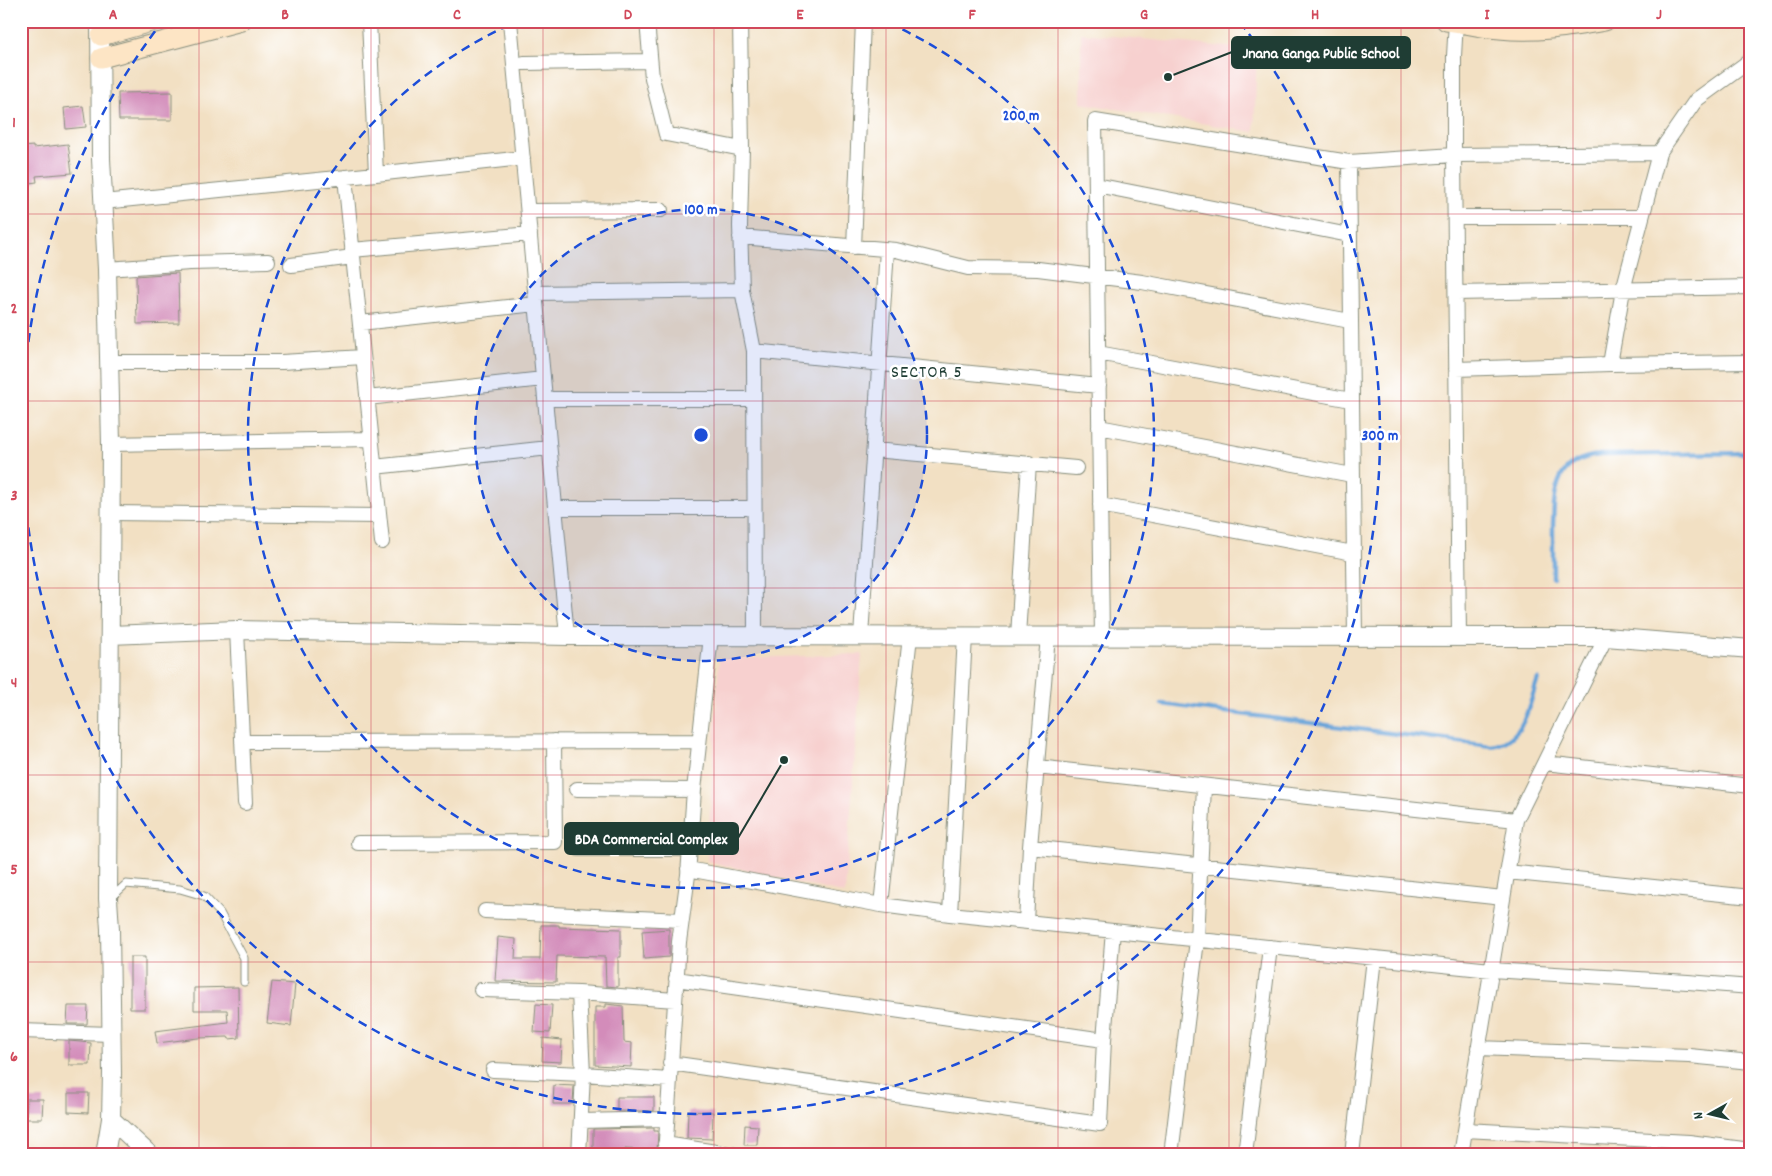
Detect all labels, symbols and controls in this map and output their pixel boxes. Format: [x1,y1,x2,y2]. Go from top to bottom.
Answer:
text: A [109,4,118,27]
text: B [281,4,289,27]
text: C [453,4,461,27]
text: D [624,4,633,27]
text: E [796,4,804,27]
text: F [968,4,976,27]
text: G [1140,4,1148,27]
text: H [1311,4,1319,27]
text: I [1485,4,1491,27]
text: J [1656,4,1662,27]
callout: Jnana Ganga Public School [1232,37,1410,68]
text: Jnana Ganga Public School [1242,43,1400,66]
text: 200 m [1003,106,1039,128]
text: 1 [12,112,16,135]
text: 100 m [684,200,718,222]
text: 2 [11,298,18,321]
district label: SECTOR 5 [891,361,963,386]
centre of rings [692,426,710,444]
text: 300 m [1362,426,1398,448]
text: 3 [10,485,18,508]
text: 4 [11,672,17,695]
callout: BDA Commercial Complex [565,823,738,854]
text: BDA Commercial Complex [575,829,727,852]
text: 5 [10,859,18,882]
text: 6 [10,1046,18,1069]
north arrow [1684,1088,1734,1138]
text: N [1689,1111,1709,1120]

